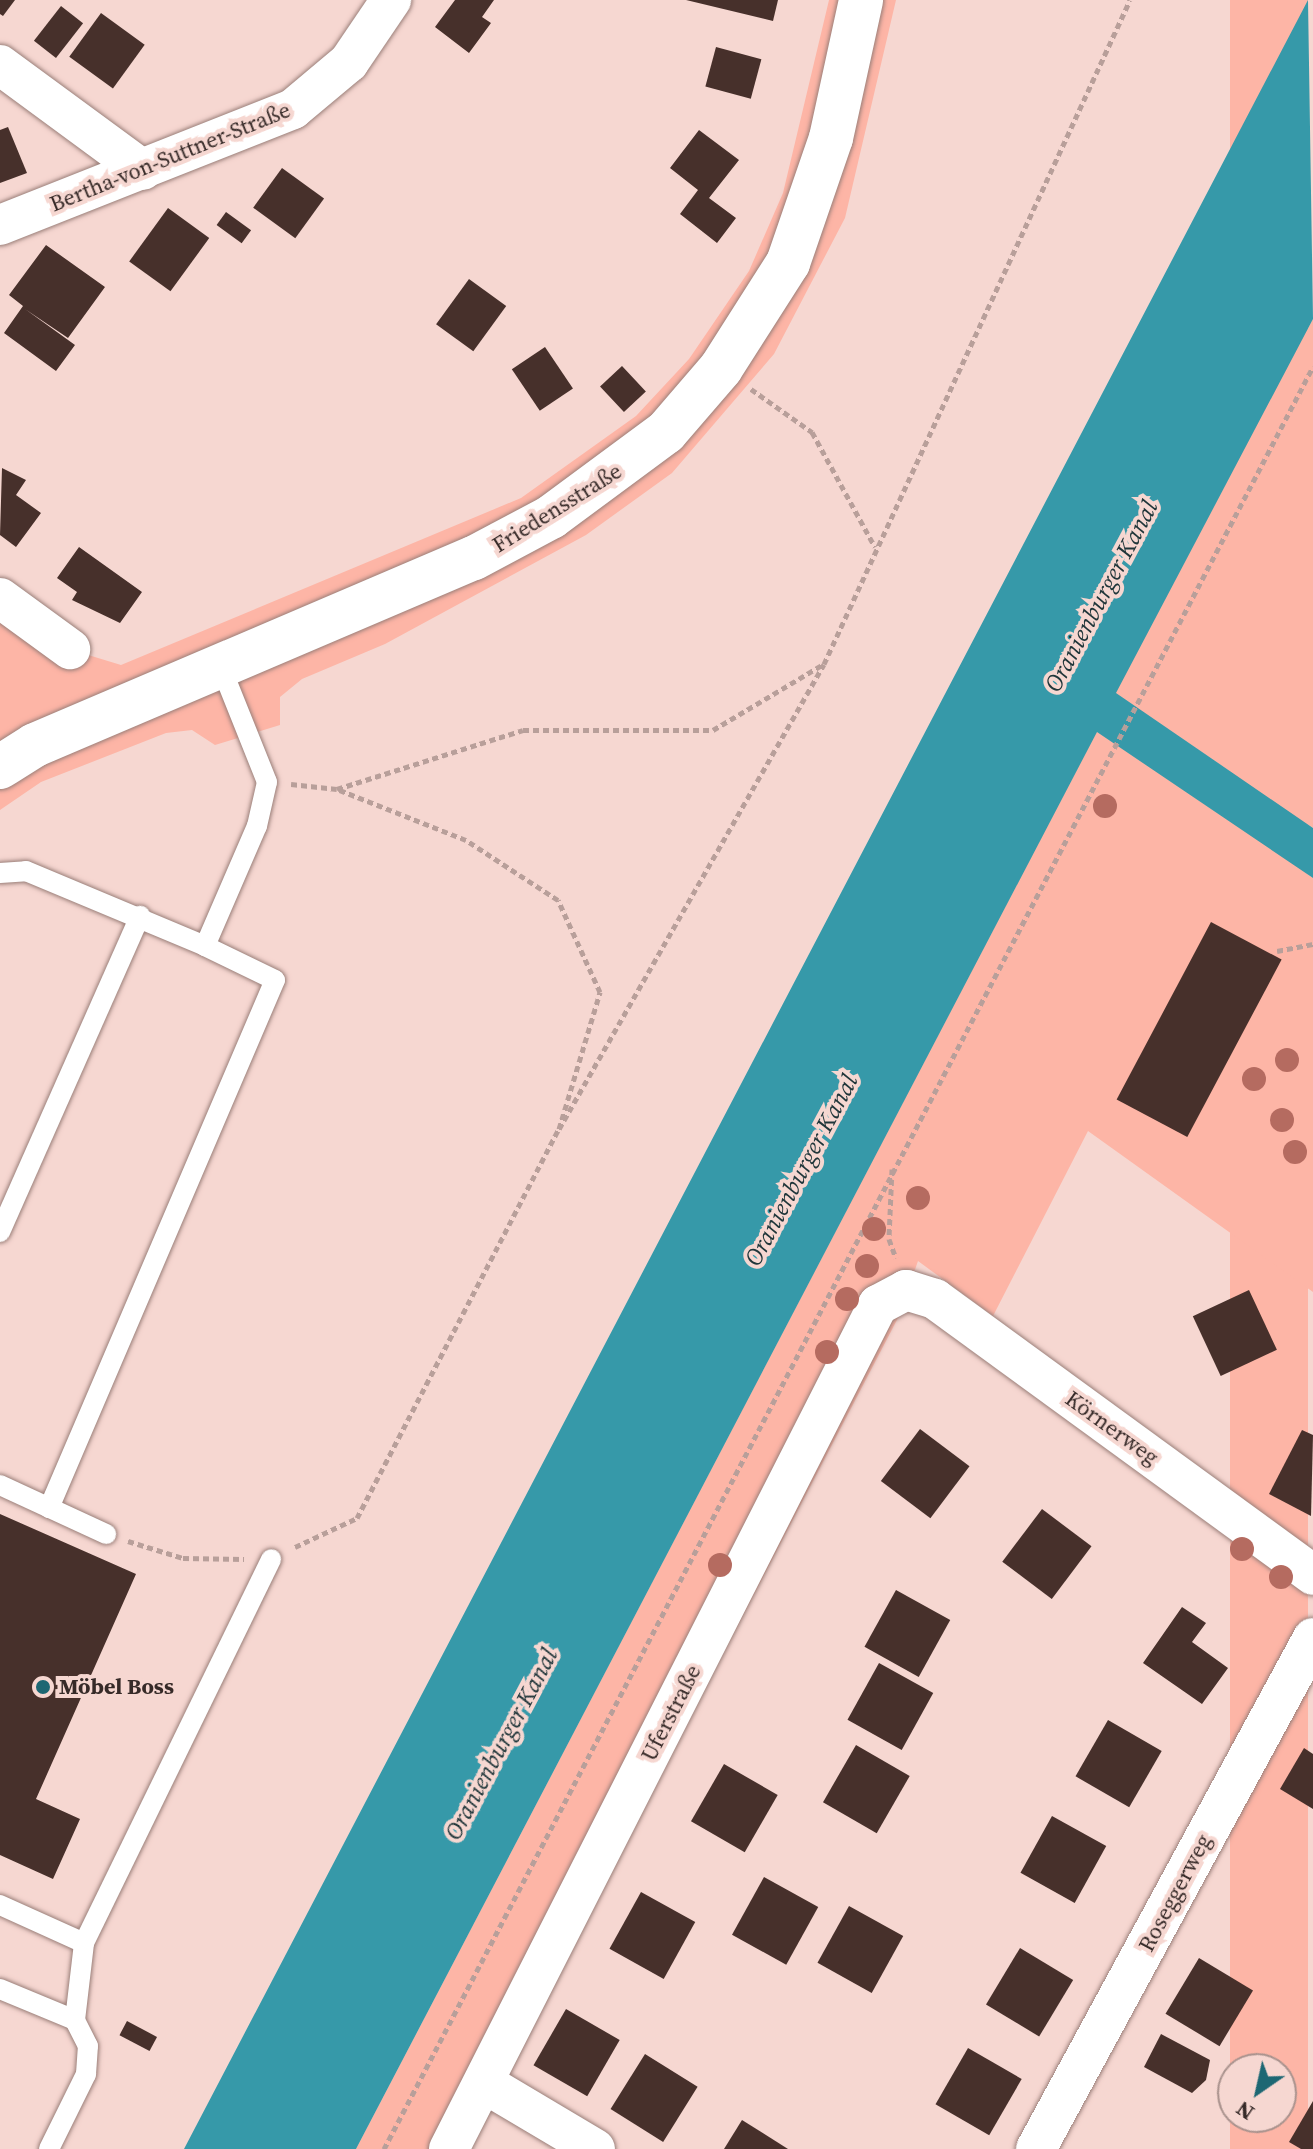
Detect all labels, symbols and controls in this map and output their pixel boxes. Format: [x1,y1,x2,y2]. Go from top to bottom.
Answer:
street label: Bertha-von-Suttner-Straße [46,97,294,217]
street label: Friedensstraße [488,458,626,558]
water label: Oranienburger Kanal [1038,495,1164,697]
water label: Oranienburger Kanal [738,1069,864,1271]
street label: Körnerweg [1060,1385,1164,1471]
water label: Oranienburger Kanal [438,1643,564,1845]
street label: Uferstraße [636,1660,706,1766]
place label: Möbel Boss [59,1674,174,1700]
marker: Möbel Boss [34,1678,52,1696]
street label: Roseggerweg [1133,1830,1217,1956]
north arrow [1217,2053,1297,2133]
text: N [1230,2094,1260,2128]

